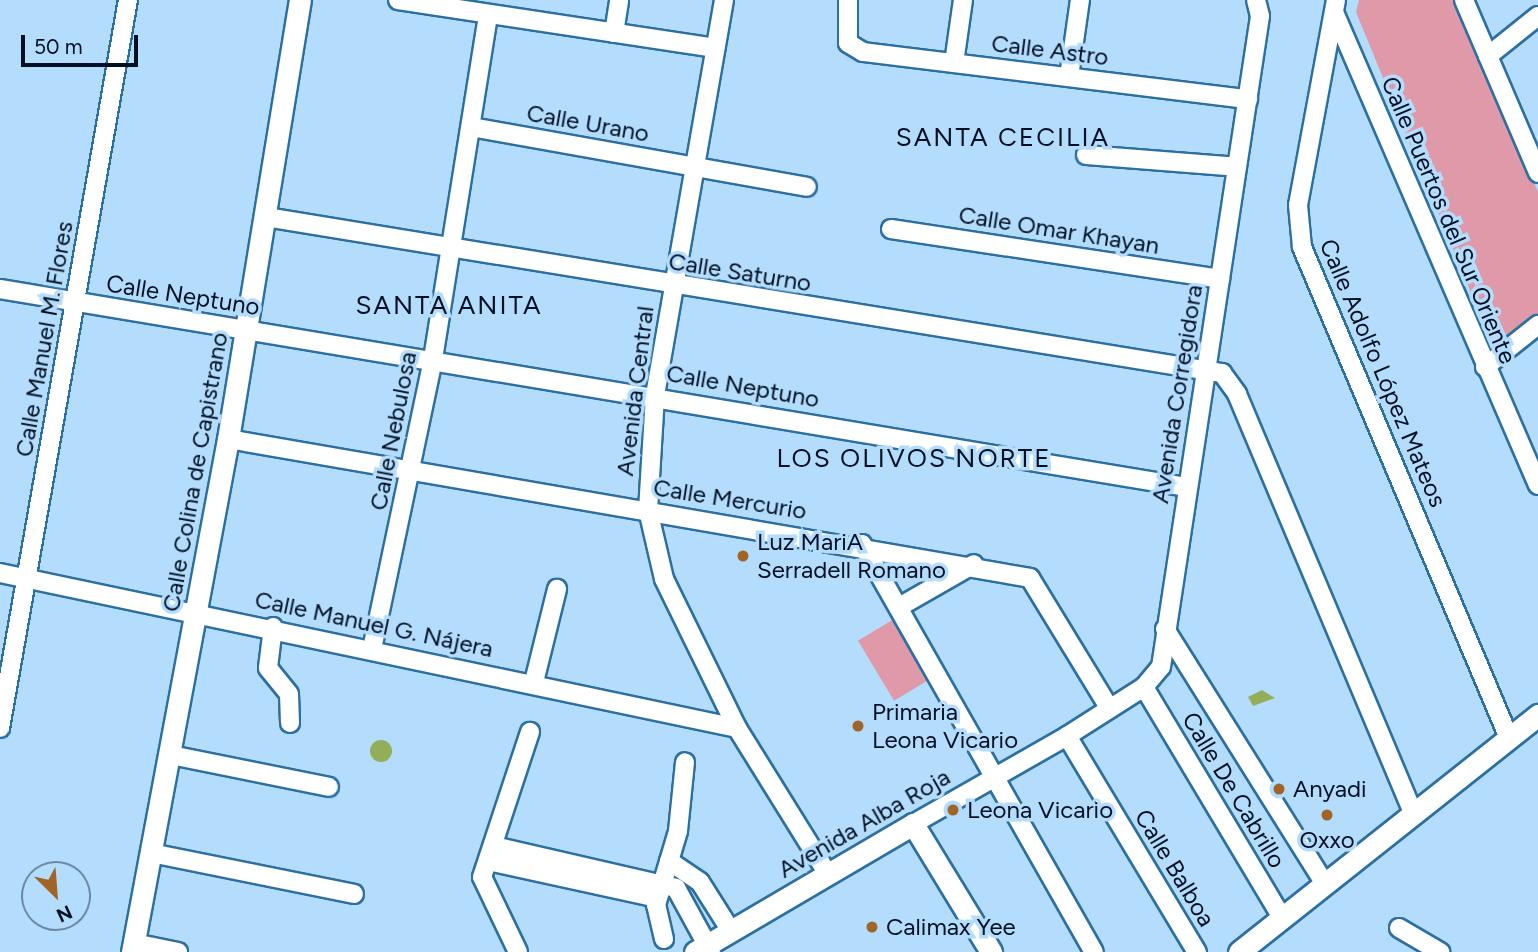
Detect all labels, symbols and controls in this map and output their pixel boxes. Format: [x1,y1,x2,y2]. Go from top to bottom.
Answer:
scale bar [24,21,142,65]
street label: Calle Astro [990,29,1110,71]
text: 50 m [34,34,83,59]
street label: Calle Puertos del Sur Oriente [1375,72,1523,368]
street label: Calle Urano [525,98,651,148]
district label: SANTA CECILIA [897,122,1109,154]
street label: Calle Omar Khayan [957,200,1161,260]
street label: Calle Manuel M. Flores [9,219,79,459]
street label: Calle Adolfo López Mateos [1313,235,1453,511]
street label: Calle Saturno [667,247,813,297]
street label: Calle Neptuno [104,269,262,321]
street label: Avenida Corregidora [1145,283,1209,505]
district label: SANTA ANITA [357,290,541,322]
street label: Avenida Central [610,304,660,478]
street label: Calle Colina de Capistrano [156,330,234,614]
street label: Calle Nebulosa [364,349,422,513]
street label: Calle Neptuno [664,358,822,414]
district label: LOS OLIVOS NORTE [778,443,1050,475]
street label: Calle Mercurio [651,473,809,525]
place label: Luz MariA Serradell Romano [757,528,946,584]
marker: Luz MariA Serradell Romano [735,548,751,564]
street label: Calle Manuel G. Nájera [252,585,496,663]
place label: Primaria Leona Vicario [872,698,1018,754]
street label: Calle De Cabrillo [1176,707,1292,873]
marker: Primaria Leona Vicario [850,718,866,734]
street label: Avenida Alba Roja [773,762,955,884]
place label: Anyadi [1293,775,1367,803]
marker: Anyadi [1271,781,1287,797]
place label: Leona Vicario [967,796,1113,824]
marker: Leona Vicario [945,802,961,818]
street label: Calle Balboa [1129,804,1221,932]
marker: Oxxo [1319,807,1335,823]
place label: Oxxo [1299,826,1355,854]
north arrow [21,861,91,931]
text: N [53,900,76,927]
place label: Calimax Yee [886,913,1016,941]
marker: Calimax Yee [864,919,880,935]

